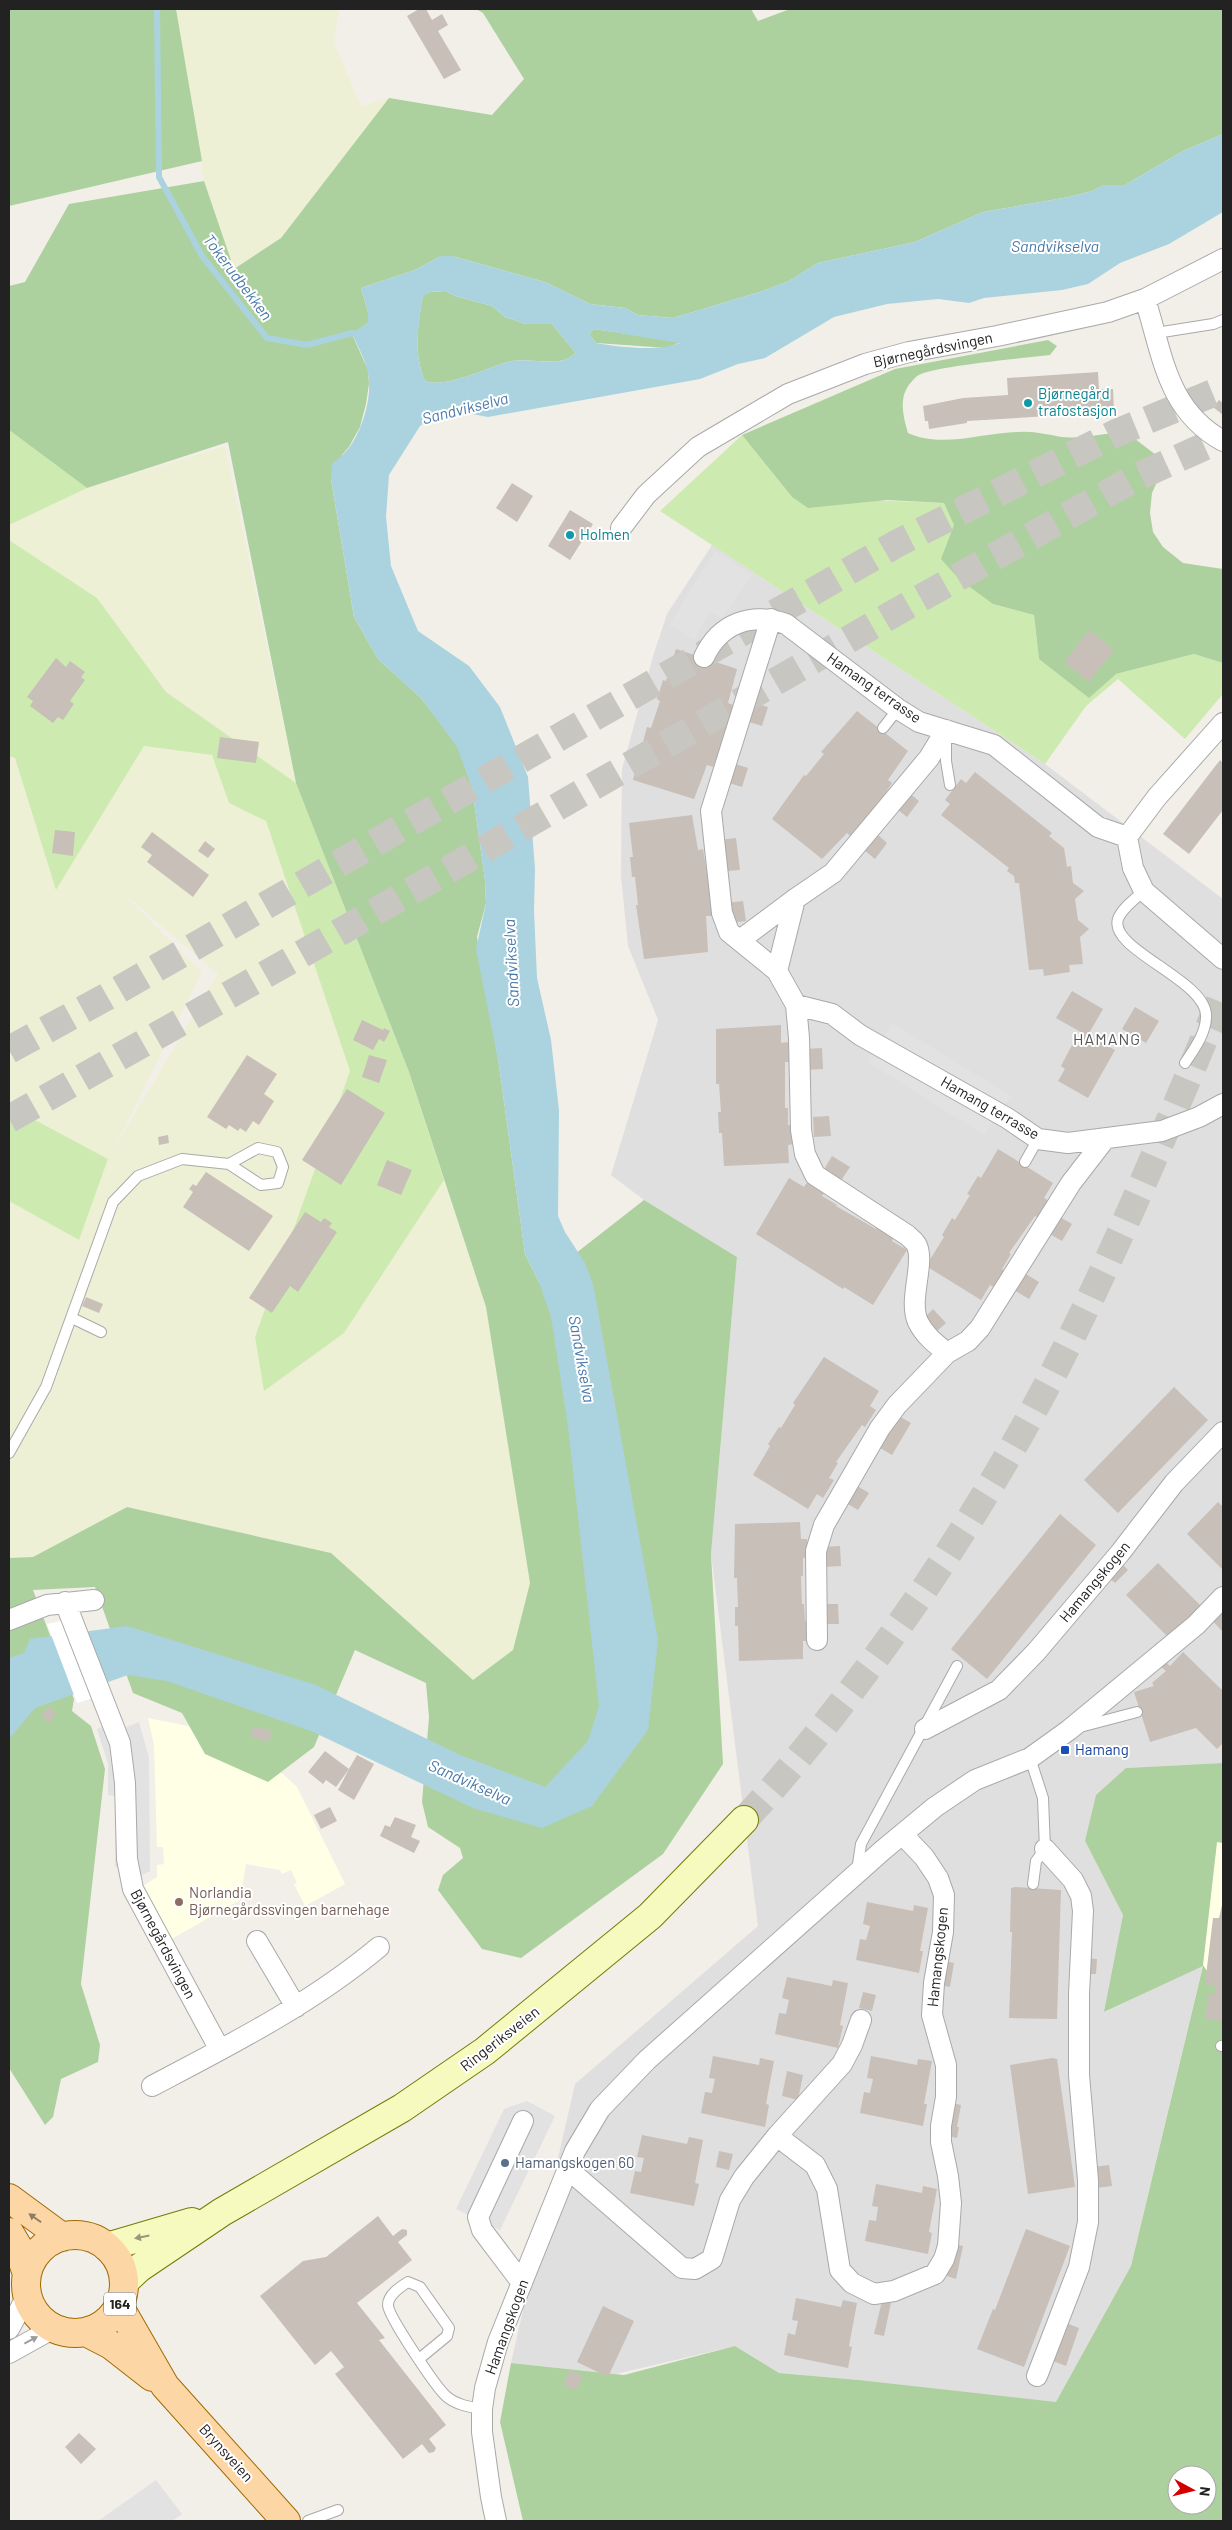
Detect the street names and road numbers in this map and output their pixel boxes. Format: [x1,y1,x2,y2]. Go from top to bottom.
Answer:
street label: Bjørnegårdsvingen [871,328,994,370]
street label: Hamang terrasse [824,648,925,726]
street label: Hamang terrasse [938,1072,1043,1143]
street label: Hamangskogen [1055,1537,1133,1626]
street label: Bjørnegårdsvingen [127,1886,200,2001]
street label: Hamangskogen [923,1906,951,2008]
street label: Ringeriksveien [456,2002,543,2075]
street label: Hamangskogen [480,2276,532,2377]
road number: 164 [104,2292,136,2316]
street label: Brynsveien [196,2420,257,2485]

